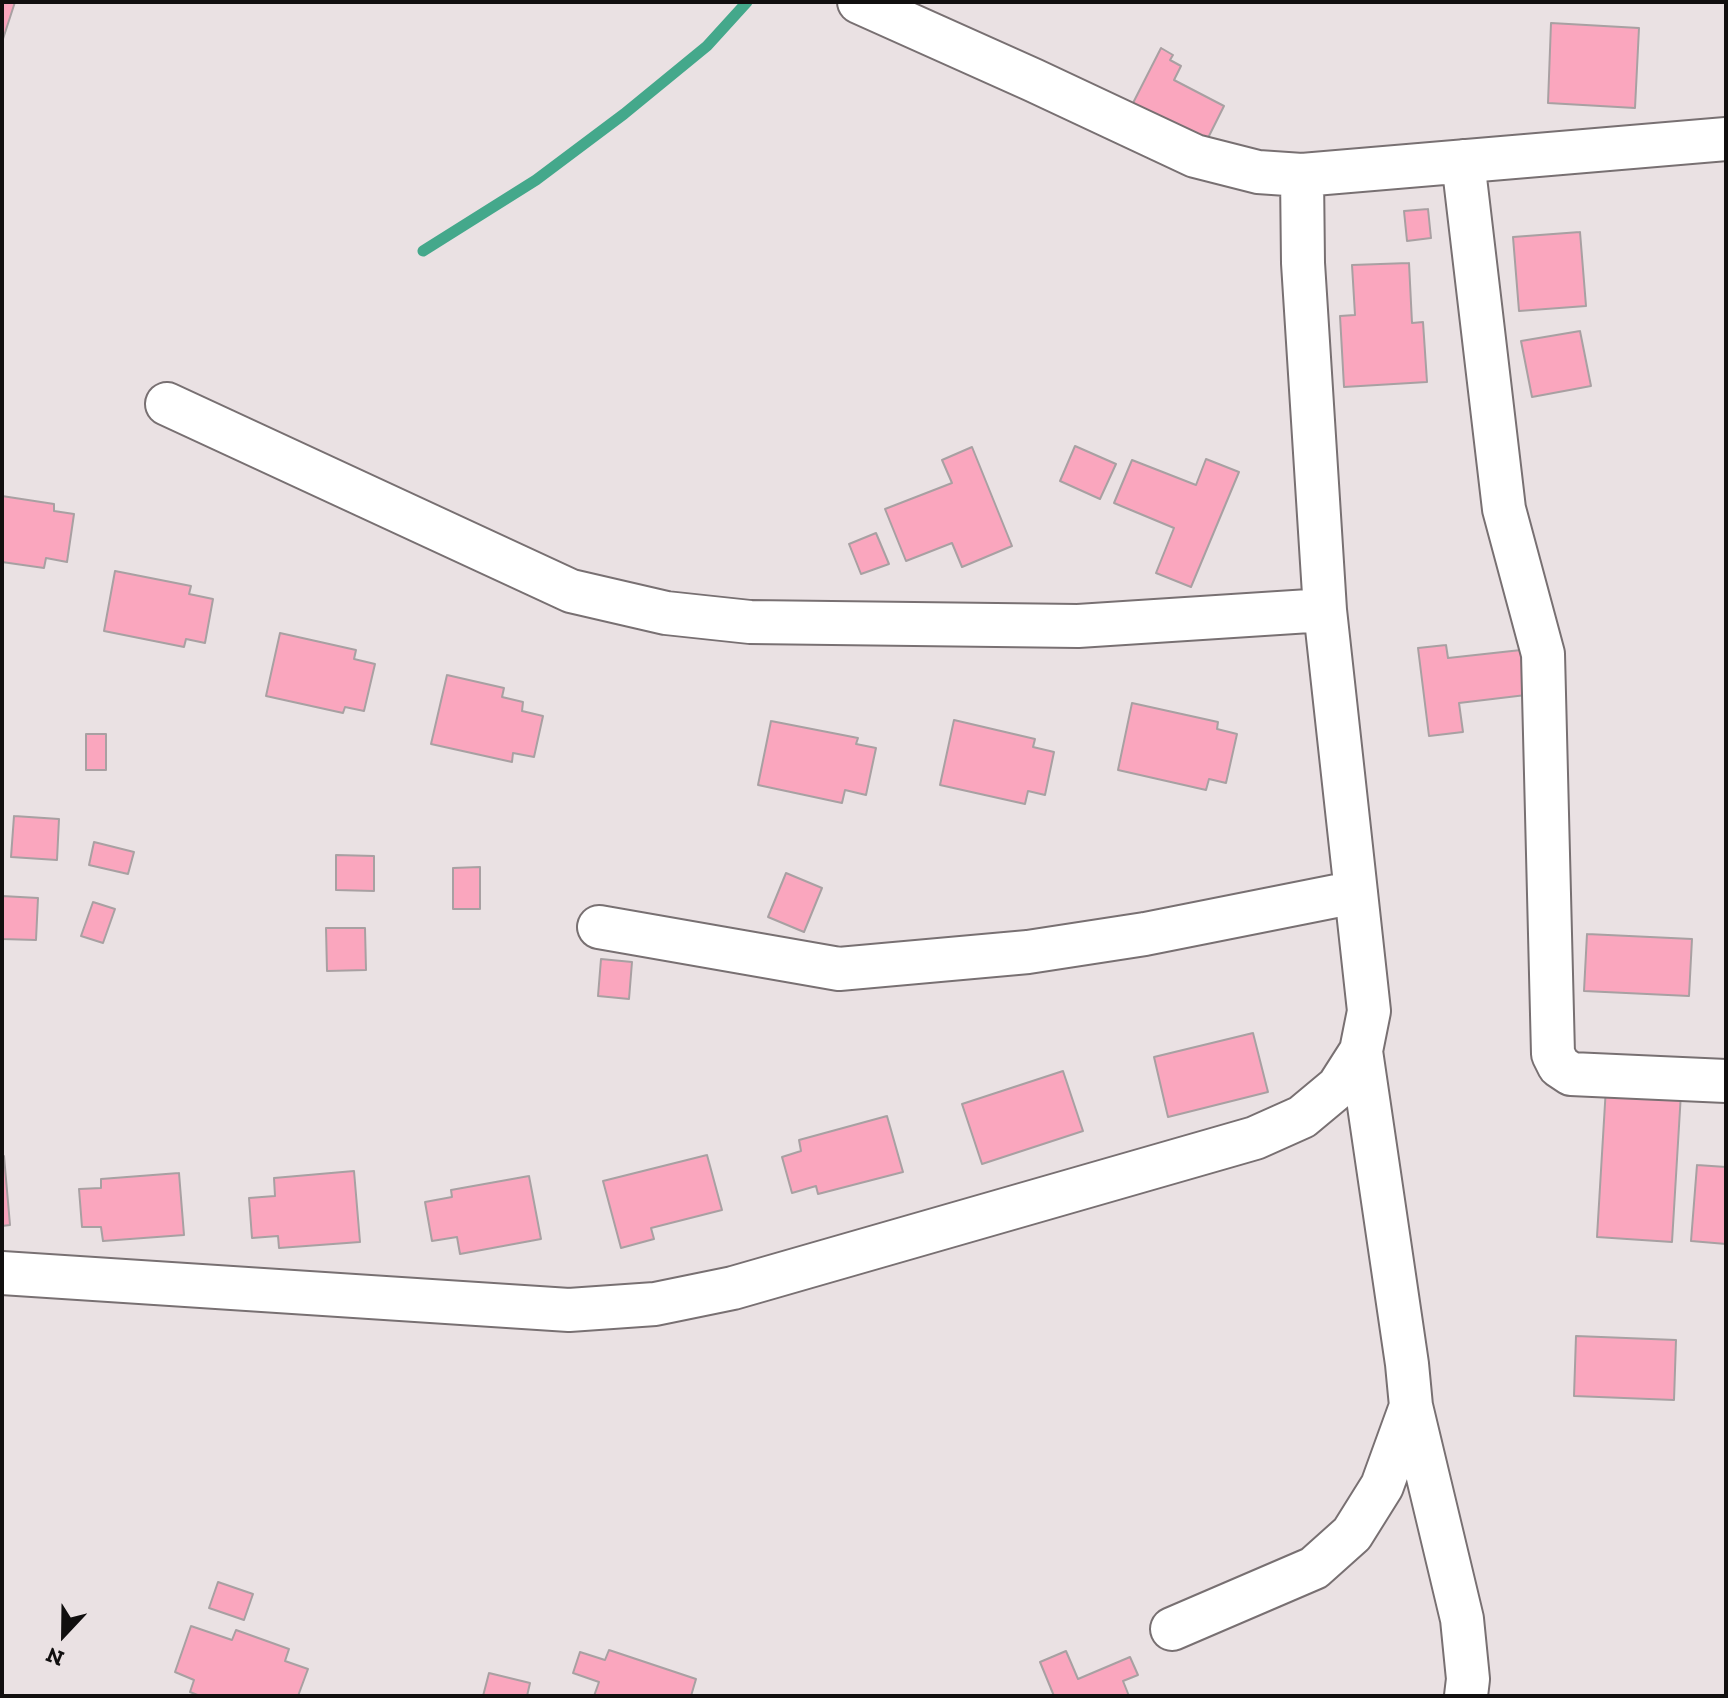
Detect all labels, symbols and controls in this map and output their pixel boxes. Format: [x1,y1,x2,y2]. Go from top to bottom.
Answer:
north arrow [24,1594,104,1674]
text: N [42,1641,68,1672]

